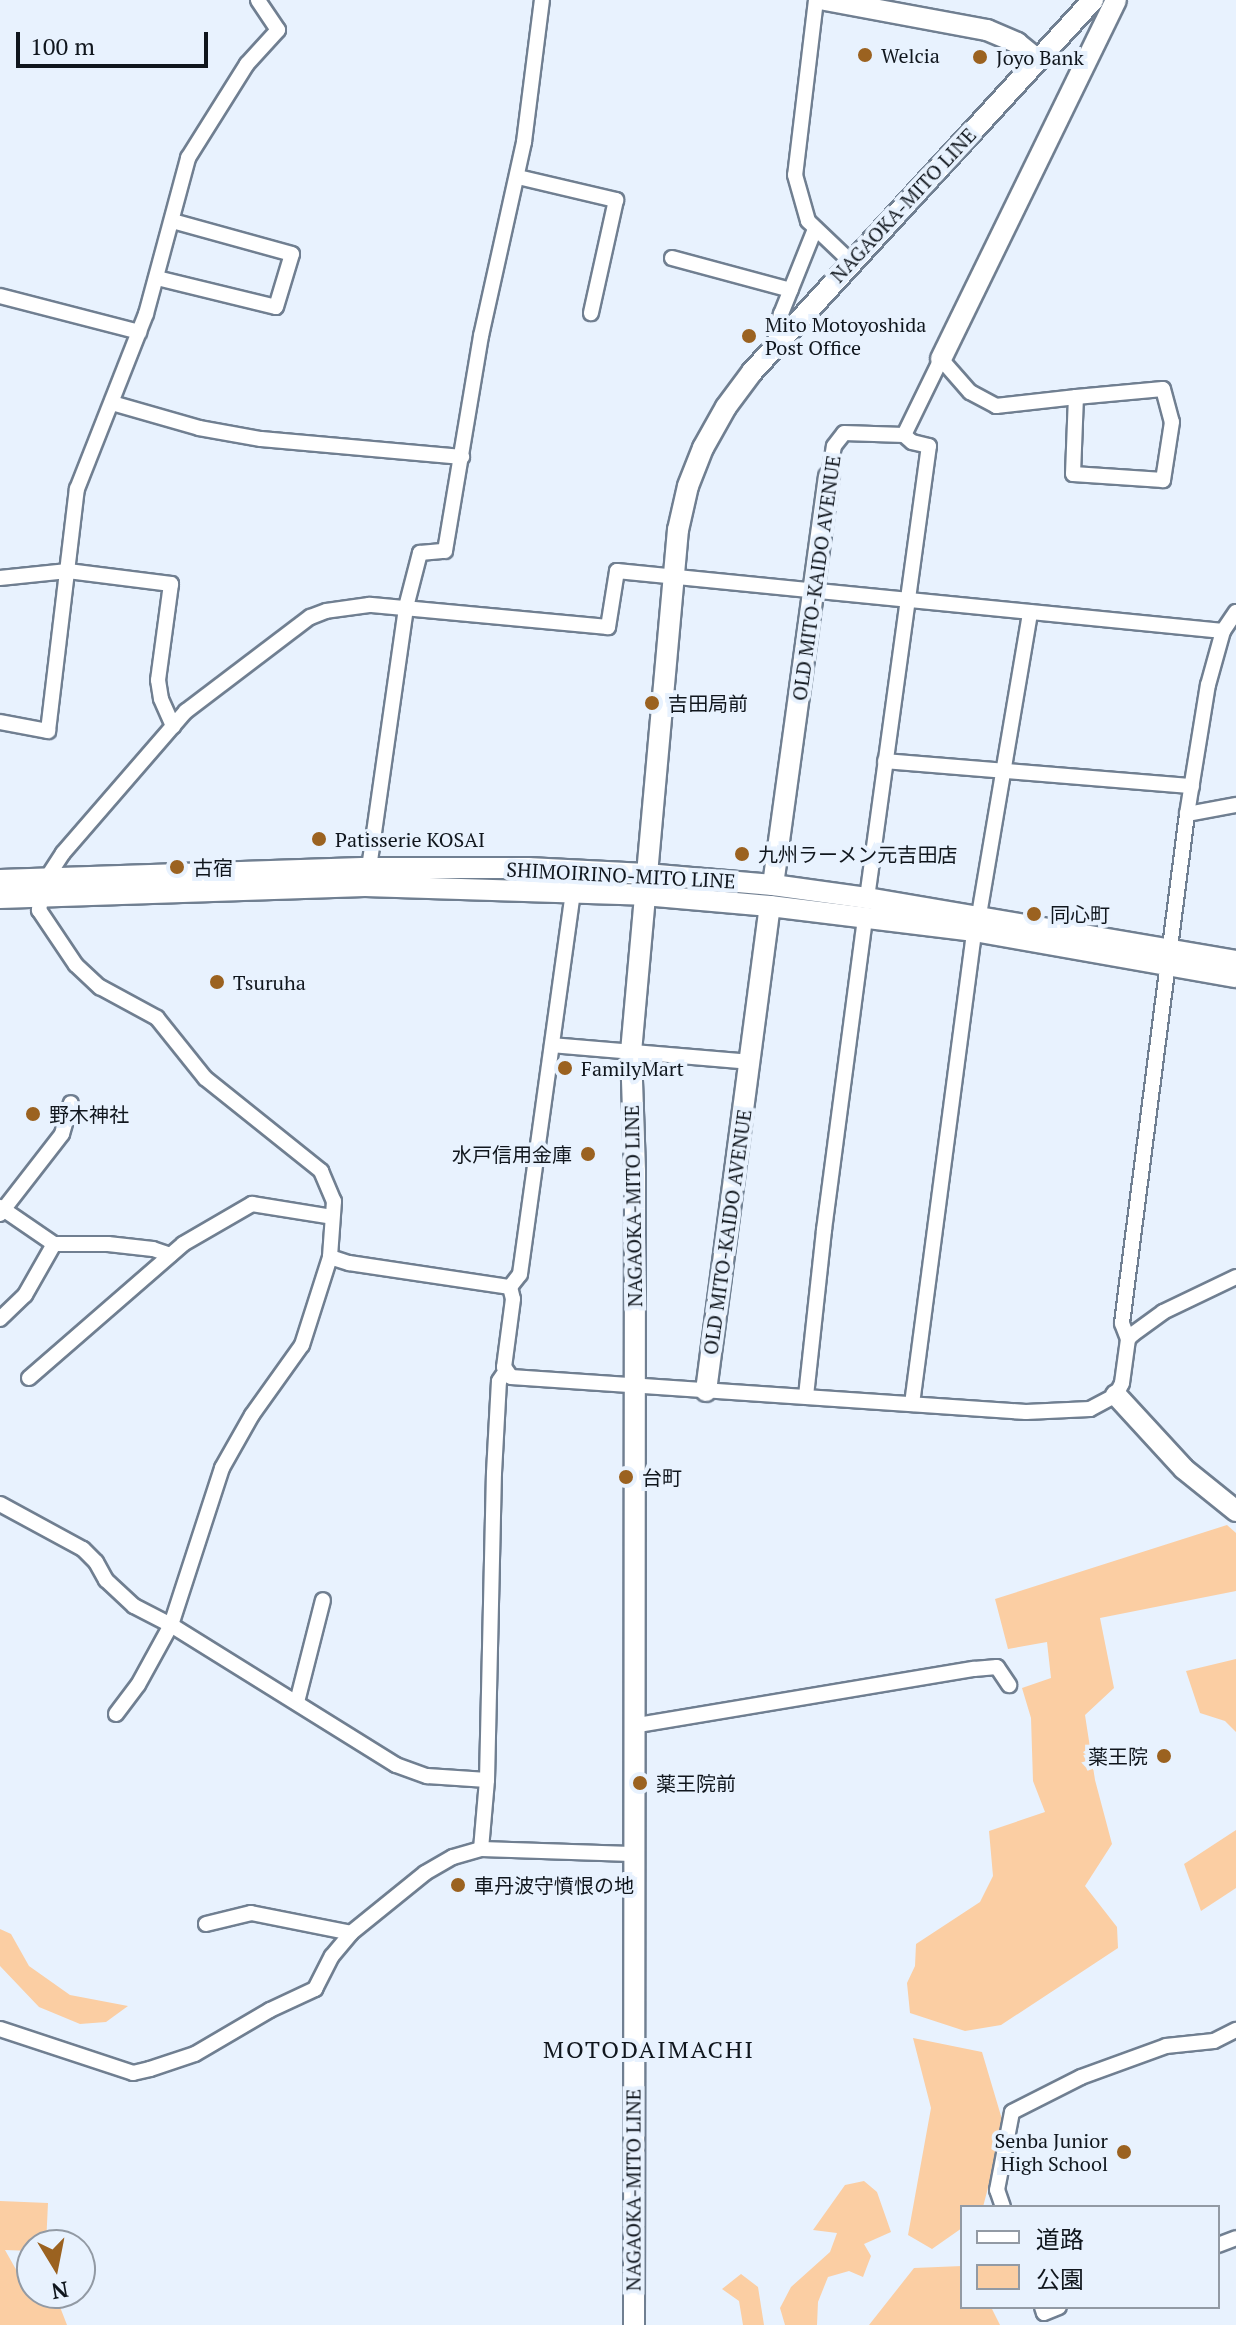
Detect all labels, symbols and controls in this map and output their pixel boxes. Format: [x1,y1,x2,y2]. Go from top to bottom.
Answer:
scale bar [20,16,212,66]
text: 100 m [30,30,95,62]
place label: Welcia [881,43,940,67]
place label: Joyo Bank [996,45,1084,69]
marker: Welcia [856,46,874,64]
marker: Joyo Bank [971,48,989,66]
street label: NAGAOKA-MITO LINE [825,123,981,287]
place label: Mito Motoyoshida Post Office [765,312,926,359]
marker: Mito Motoyoshida Post Office [740,327,758,345]
street label: OLD MITO-KAIDO AVENUE [787,454,845,702]
place label: 吉田局前 [668,691,748,715]
marker: 吉田局前 [643,694,661,712]
place label: Patisserie KOSAI [335,827,485,851]
marker: Patisserie KOSAI [310,830,328,848]
place label: 九州ラーメン元吉田店 [758,842,958,866]
marker: 九州ラーメン元吉田店 [733,845,751,863]
place label: 古宿 [193,855,233,879]
street label: SHIMOIRINO-MITO LINE [506,857,736,893]
marker: 古宿 [168,858,186,876]
place label: 同心町 [1050,902,1110,926]
marker: 同心町 [1025,905,1043,923]
place label: Tsuruha [233,970,306,994]
marker: Tsuruha [208,973,226,991]
place label: FamilyMart [581,1056,684,1080]
marker: FamilyMart [556,1059,574,1077]
place label: 野木神社 [49,1102,129,1126]
marker: 野木神社 [24,1105,42,1123]
street label: NAGAOKA-MITO LINE [619,1105,647,1307]
street label: OLD MITO-KAIDO AVENUE [698,1108,756,1356]
place label: 水戸信用金庫 [452,1142,572,1166]
marker: 水戸信用金庫 [579,1145,597,1163]
place label: 台町 [642,1465,682,1489]
marker: 台町 [617,1468,635,1486]
place label: 薬王院 [1088,1744,1148,1768]
marker: 薬王院 [1155,1747,1173,1765]
place label: 薬王院前 [656,1771,736,1795]
marker: 薬王院前 [631,1774,649,1792]
place label: 車丹波守憤恨の地 [474,1873,634,1897]
marker: 車丹波守憤恨の地 [449,1876,467,1894]
district label: MOTODAIMACHI [543,2036,755,2064]
street label: NAGAOKA-MITO LINE [621,2089,645,2291]
place label: Senba Junior High School [995,2128,1108,2175]
marker: Senba Junior High School [1115,2143,1133,2161]
legend [960,2205,1220,2309]
text: 道路 [1036,2223,1084,2255]
north arrow [16,2229,96,2309]
text: 公園 [1036,2263,1084,2295]
text: N [49,2275,71,2307]

